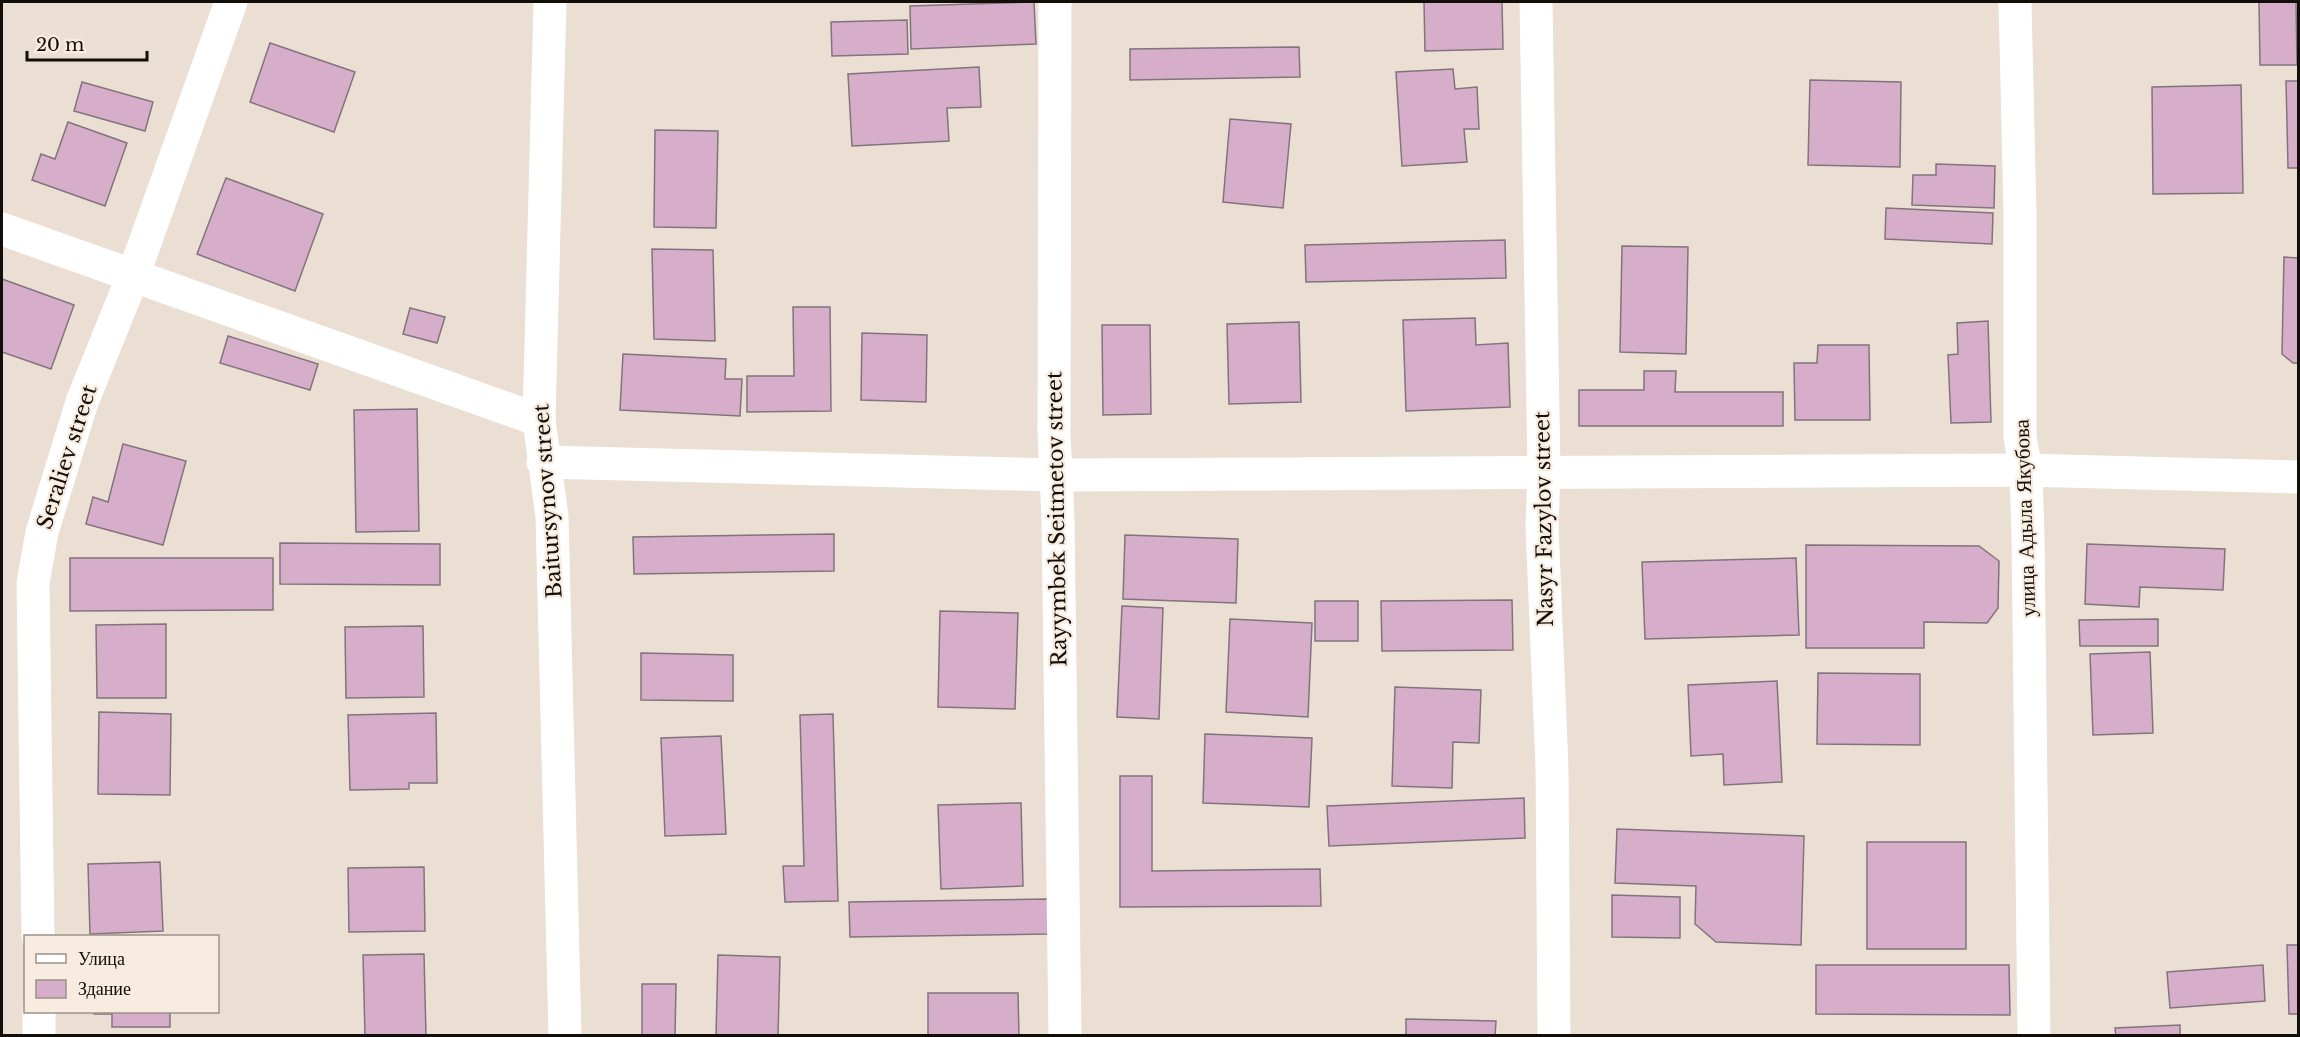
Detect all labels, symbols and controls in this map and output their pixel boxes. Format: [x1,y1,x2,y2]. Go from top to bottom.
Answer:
scale bar [27,24,147,62]
text: 20 m [36,34,84,56]
street label: Rayymbek Seitmetov street [1041,371,1073,667]
street label: Seraliev street [31,381,103,533]
street label: Baitursynov street [528,403,568,599]
street label: Nasyr Fazylov street [1529,411,1559,627]
street label: улица Адыла Якубова [2009,418,2041,617]
legend [24,935,219,1013]
text: Улица [78,948,125,970]
text: Здание [78,978,131,1000]

